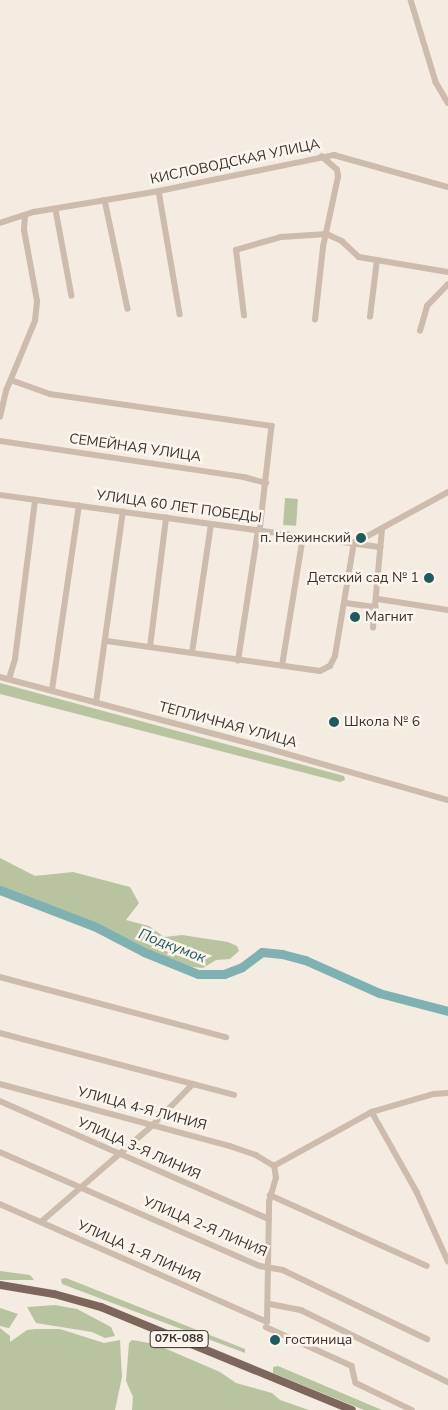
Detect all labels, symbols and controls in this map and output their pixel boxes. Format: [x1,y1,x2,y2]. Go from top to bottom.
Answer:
street label: КИСЛОВОДСКАЯ УЛИЦА [149,136,321,188]
street label: СЕМЕЙНАЯ УЛИЦА [68,430,202,466]
street label: УЛИЦА 60 ЛЕТ ПОБЕДЫ [95,487,263,527]
place label: п. Нежинский [260,530,351,546]
marker: п. Нежинский [355,532,367,544]
place label: Детский сад № 1 [307,570,419,586]
marker: Детский сад № 1 [423,572,435,584]
place label: Магнит [365,609,413,625]
marker: Магнит [349,611,361,623]
street label: ТЕПЛИЧНАЯ УЛИЦА [157,698,299,752]
place label: Школа № 6 [344,714,420,730]
marker: Школа № 6 [328,716,340,728]
water label: Подкумок [136,925,208,967]
street label: УЛИЦА 4-Я ЛИНИЯ [76,1084,208,1134]
street label: УЛИЦА 3-Я ЛИНИЯ [75,1114,203,1184]
street label: УЛИЦА 2-Я ЛИНИЯ [140,1193,270,1261]
street label: УЛИЦА 1-Я ЛИНИЯ [75,1217,203,1287]
road number: 07К-088 [149,1330,209,1348]
place label: гостиница [285,1332,352,1348]
marker: гостиница [269,1334,281,1346]

